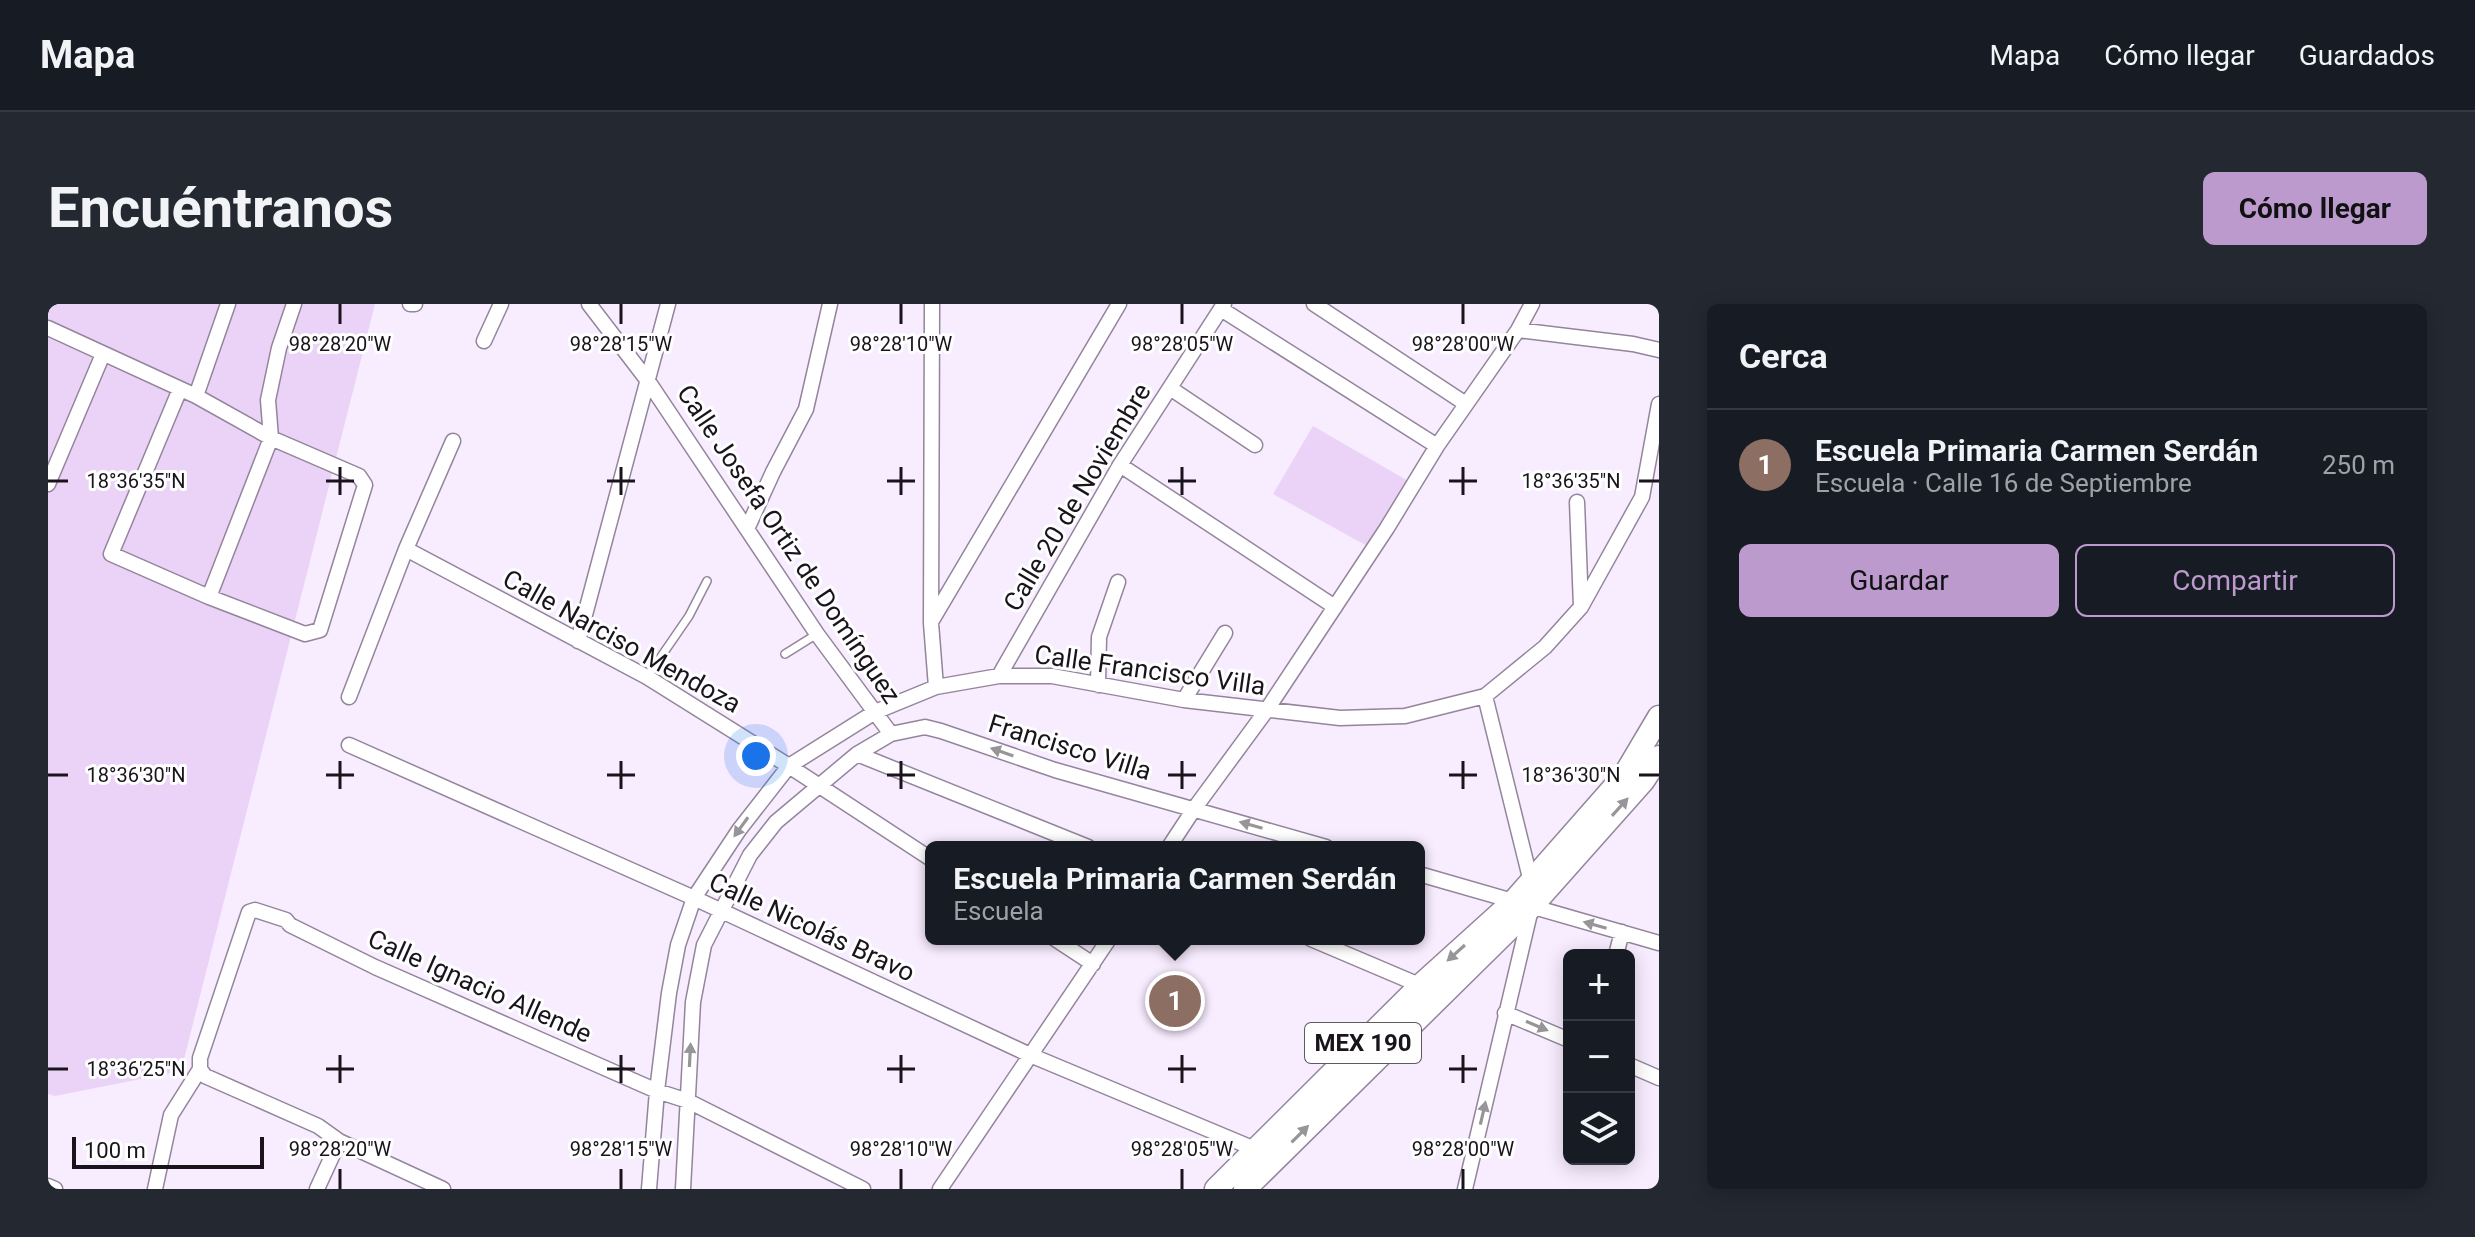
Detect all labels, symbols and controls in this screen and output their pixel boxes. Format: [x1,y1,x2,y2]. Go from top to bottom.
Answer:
text: Mapa [40,33,135,77]
text: Mapa [1990,39,2060,72]
text: Cómo llegar [2104,39,2255,72]
text: Guardados [2299,39,2435,72]
button: Cómo llegar [2203,172,2427,245]
text: Encuéntranos [48,175,393,241]
text: 98°28'20"W [289,332,392,356]
text: 98°28'15"W [570,332,673,356]
text: 98°28'10"W [850,332,953,356]
text: 98°28'05"W [1131,332,1234,356]
text: 98°28'00"W [1412,332,1515,356]
text: Cerca [1739,336,1828,376]
street label: Calle 20 de Noviembre [997,378,1157,616]
street label: Calle Josefa Ortiz de Domínguez [671,379,907,709]
text: Escuela Primaria Carmen Serdán [1815,433,2258,468]
text: 1 [1758,450,1772,480]
text: 250 m [2322,450,2395,480]
text: Escuela · Calle 16 de Septiembre [1815,468,2192,498]
text: 18°36'35"N [86,469,186,493]
text: 18°36'35"N [1521,469,1621,493]
button: Guardar [1739,544,2059,617]
button: Compartir [2075,544,2395,617]
street label: Calle Narciso Mendoza [498,563,746,719]
street label: Calle Francisco Villa [1033,639,1267,701]
street label: Francisco Villa [985,708,1155,786]
your location [736,736,776,776]
one-way arrow [990,745,1014,757]
text: 18°36'30"N [86,763,186,787]
text: 18°36'30"N [1521,763,1621,787]
one-way arrow [1611,797,1629,816]
one-way arrow [734,817,749,838]
one-way arrow [1239,819,1264,831]
popup [925,841,1425,945]
text: Escuela Primaria Carmen Serdán [953,861,1397,896]
street label: Calle Nicolás Bravo [704,866,920,988]
text: Escuela [953,896,1044,926]
one-way arrow [1583,918,1608,930]
street label: Calle Ignacio Allende [364,923,596,1049]
one-way arrow [1447,944,1467,961]
map controls [1563,949,1635,1165]
button: + [1563,949,1635,1021]
pin: 1 [1149,971,1201,1031]
one-way arrow [1525,1020,1549,1033]
button: − [1563,1021,1635,1093]
road number: MEX 190 [1305,1023,1421,1063]
one-way arrow [684,1042,697,1067]
text: 18°36'25"N [86,1057,186,1081]
button: layers [1563,1093,1635,1165]
one-way arrow [1477,1100,1490,1125]
one-way arrow [1290,1125,1309,1144]
scale bar [72,1133,264,1169]
text: 98°28'20"W [289,1137,392,1161]
text: 98°28'15"W [570,1137,673,1161]
text: 98°28'10"W [850,1137,953,1161]
text: 98°28'05"W [1131,1137,1234,1161]
text: 98°28'00"W [1412,1137,1515,1161]
text: 100 m [84,1138,146,1163]

